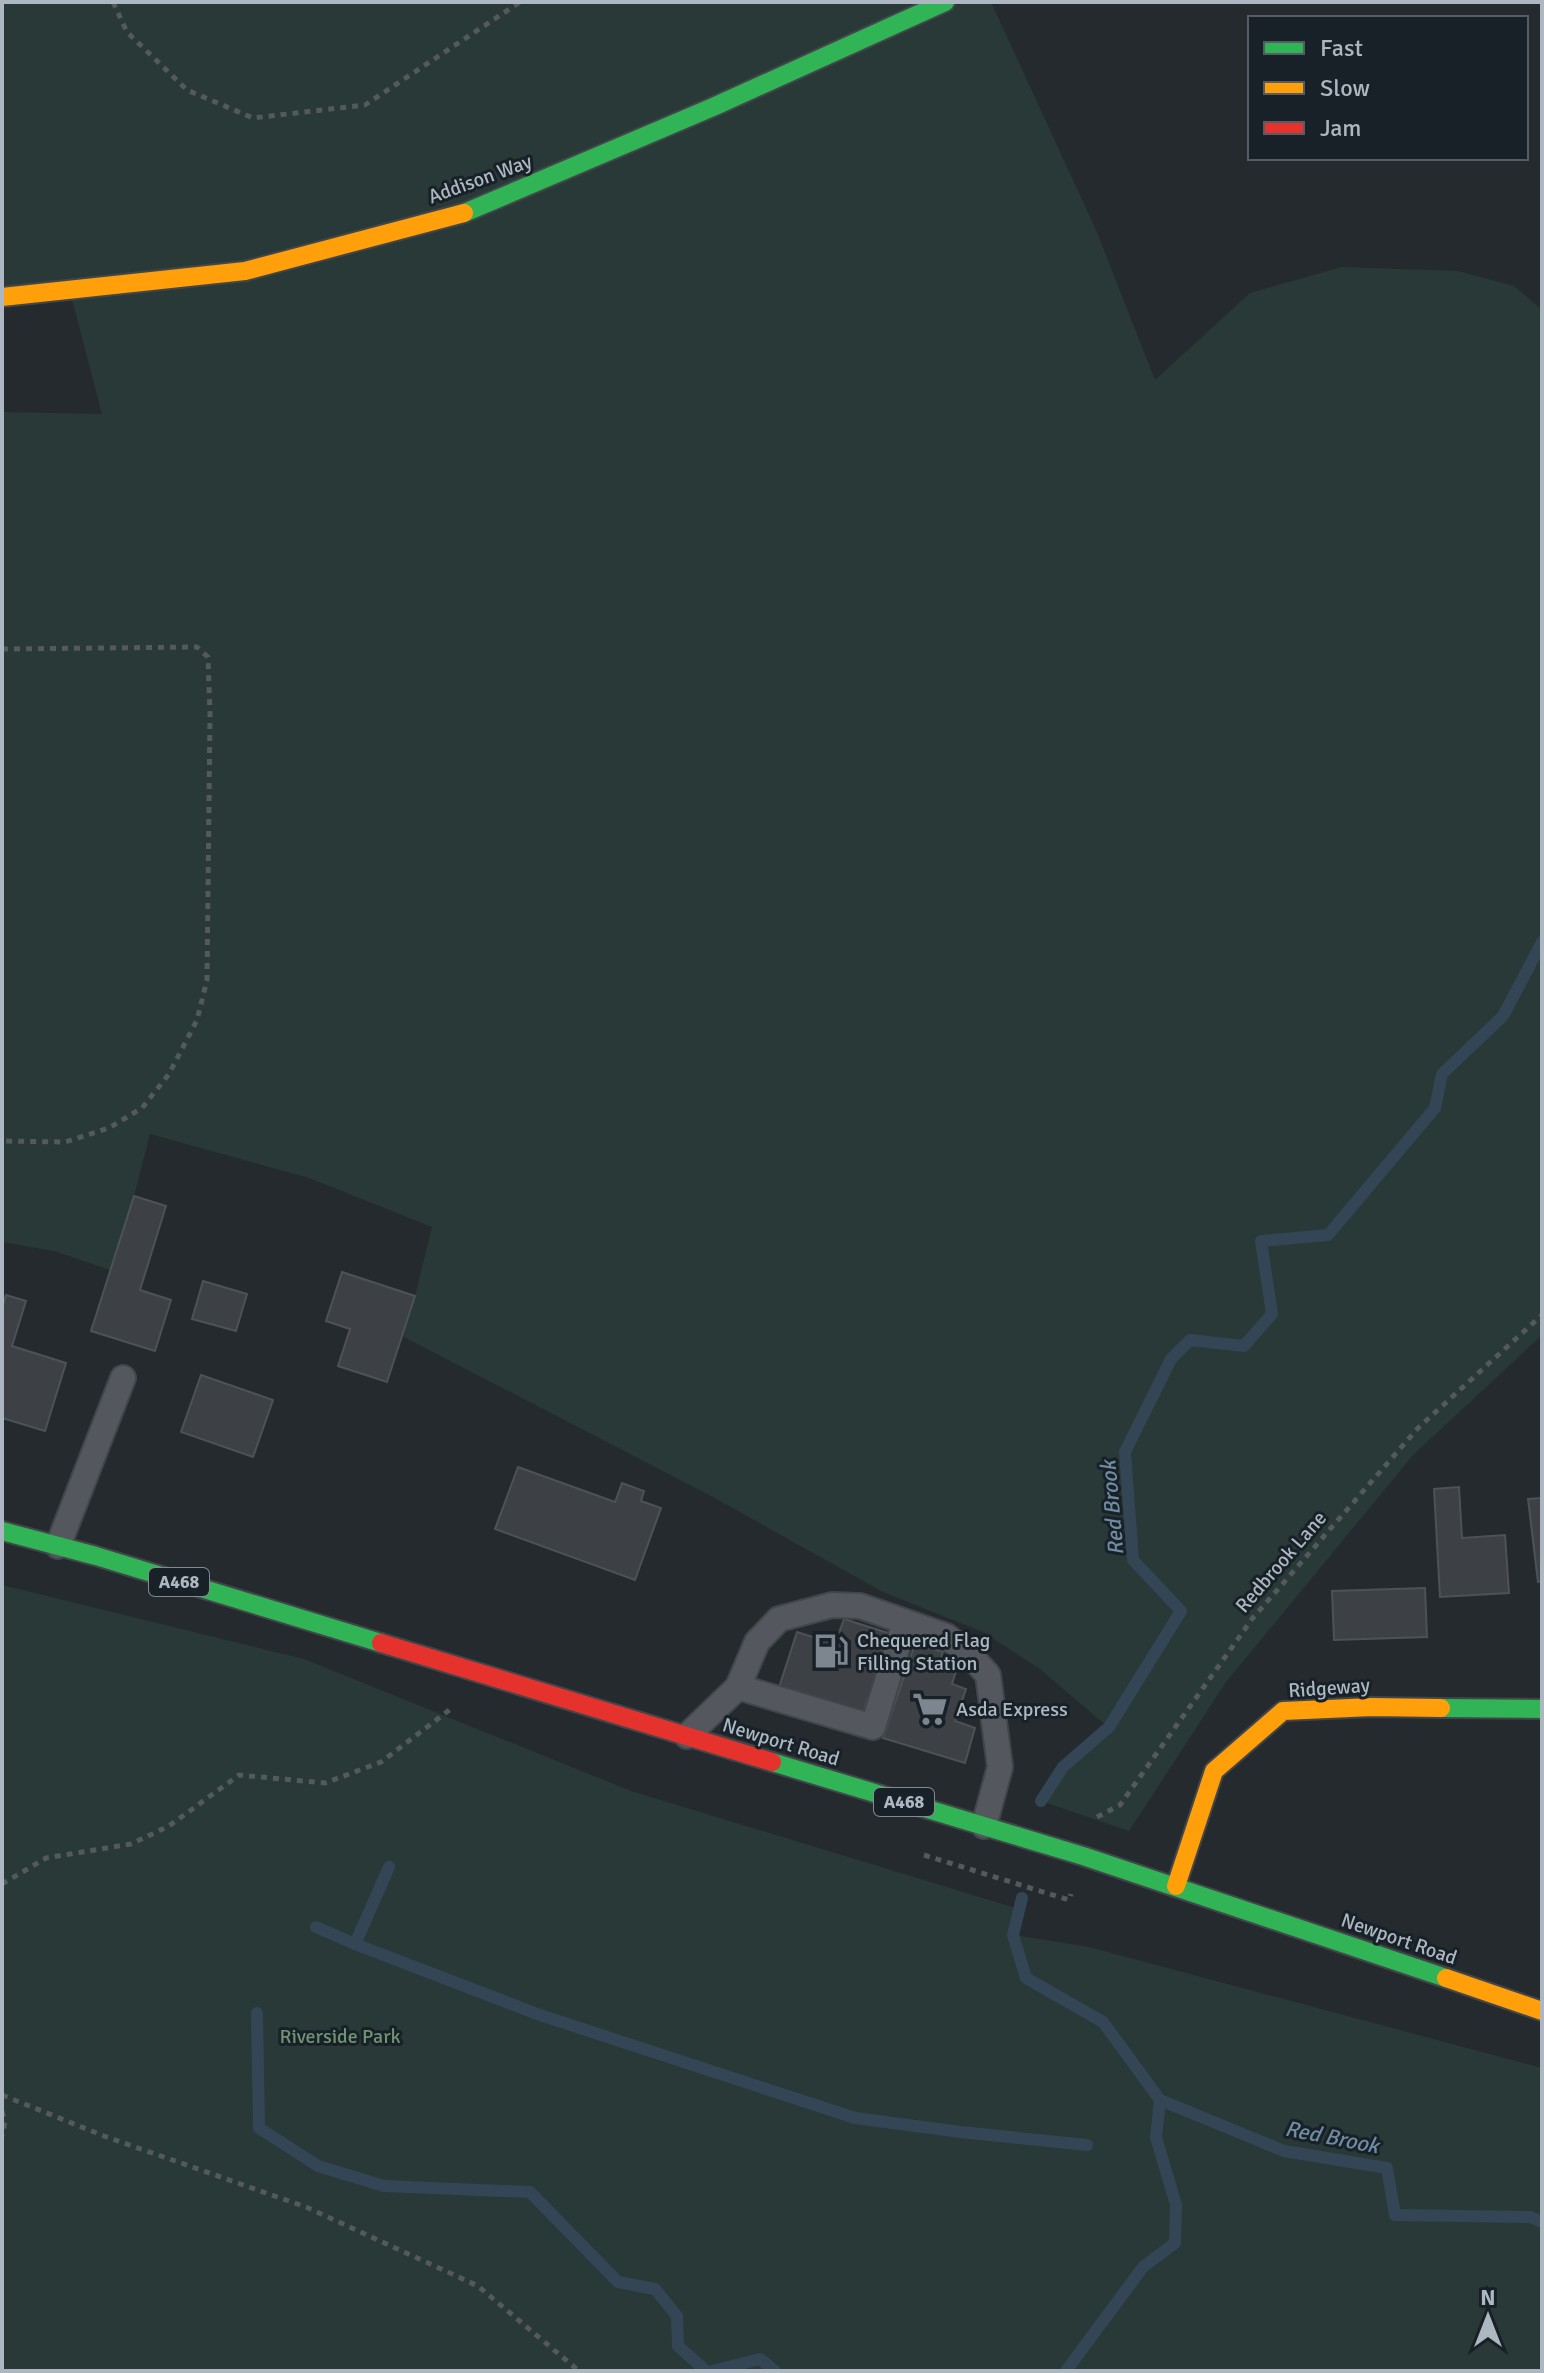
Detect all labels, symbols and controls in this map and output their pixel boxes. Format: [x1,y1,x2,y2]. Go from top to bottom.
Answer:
legend [1248,16,1528,160]
text: Fast [1320,33,1363,63]
text: Slow [1320,73,1370,103]
text: Jam [1320,113,1361,143]
street label: Addison Way [425,148,536,209]
water label: Red Brook [1094,1458,1130,1557]
street label: Redbrook Lane [1230,1506,1332,1618]
road number: A468 [149,1568,209,1596]
place label: Chequered Flag Filling Station [857,1628,990,1676]
fuel station icon: Chequered Flag Filling Station [812,1632,850,1670]
street label: Ridgeway [1287,1673,1371,1703]
supermarket icon: Asda Express [911,1690,949,1728]
place label: Asda Express [956,1697,1068,1722]
street label: Newport Road [720,1712,842,1772]
road number: A468 [874,1788,934,1816]
street label: Newport Road [1338,1908,1460,1970]
park label: Riverside Park [279,2024,401,2049]
water label: Red Brook [1283,2115,1383,2160]
north arrow [1448,2277,1528,2357]
text: N [1480,2284,1496,2311]

